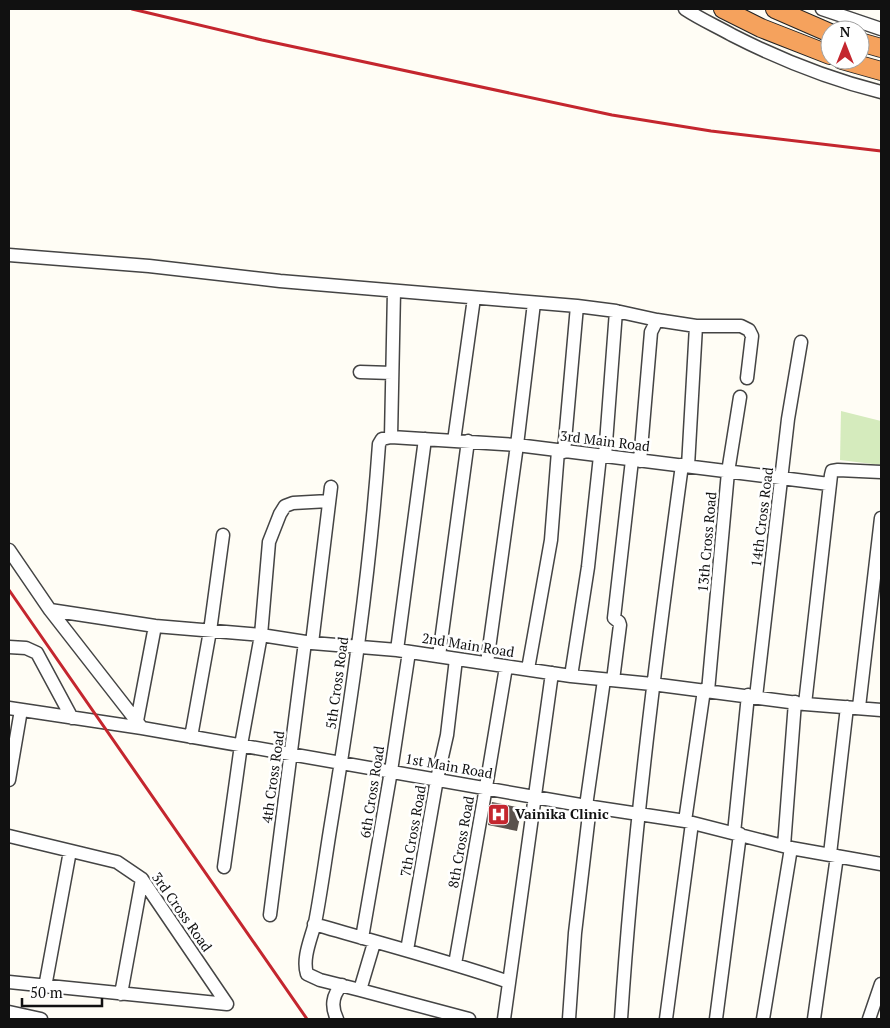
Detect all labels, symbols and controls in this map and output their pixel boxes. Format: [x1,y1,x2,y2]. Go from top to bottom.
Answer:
north arrow [820,20,870,70]
text: N [840,22,851,41]
street label: 3rd Main Road [559,426,651,455]
street label: 14th Cross Road [746,466,777,568]
street label: 13th Cross Road [693,491,720,593]
street label: 2nd Main Road [421,628,516,661]
street label: 5th Cross Road [321,635,352,730]
street label: 4th Cross Road [257,729,288,824]
street label: 6th Cross Road [355,744,388,839]
street label: 1st Main Road [404,748,495,783]
street label: 7th Cross Road [395,783,430,878]
street label: 8th Cross Road [443,794,478,889]
hospital icon: Vainika Clinic [487,802,511,826]
place label: Vainika Clinic [515,804,609,823]
street label: 3rd Cross Road [148,868,217,955]
scale bar [22,976,102,1008]
text: 50 m [30,982,63,1002]

